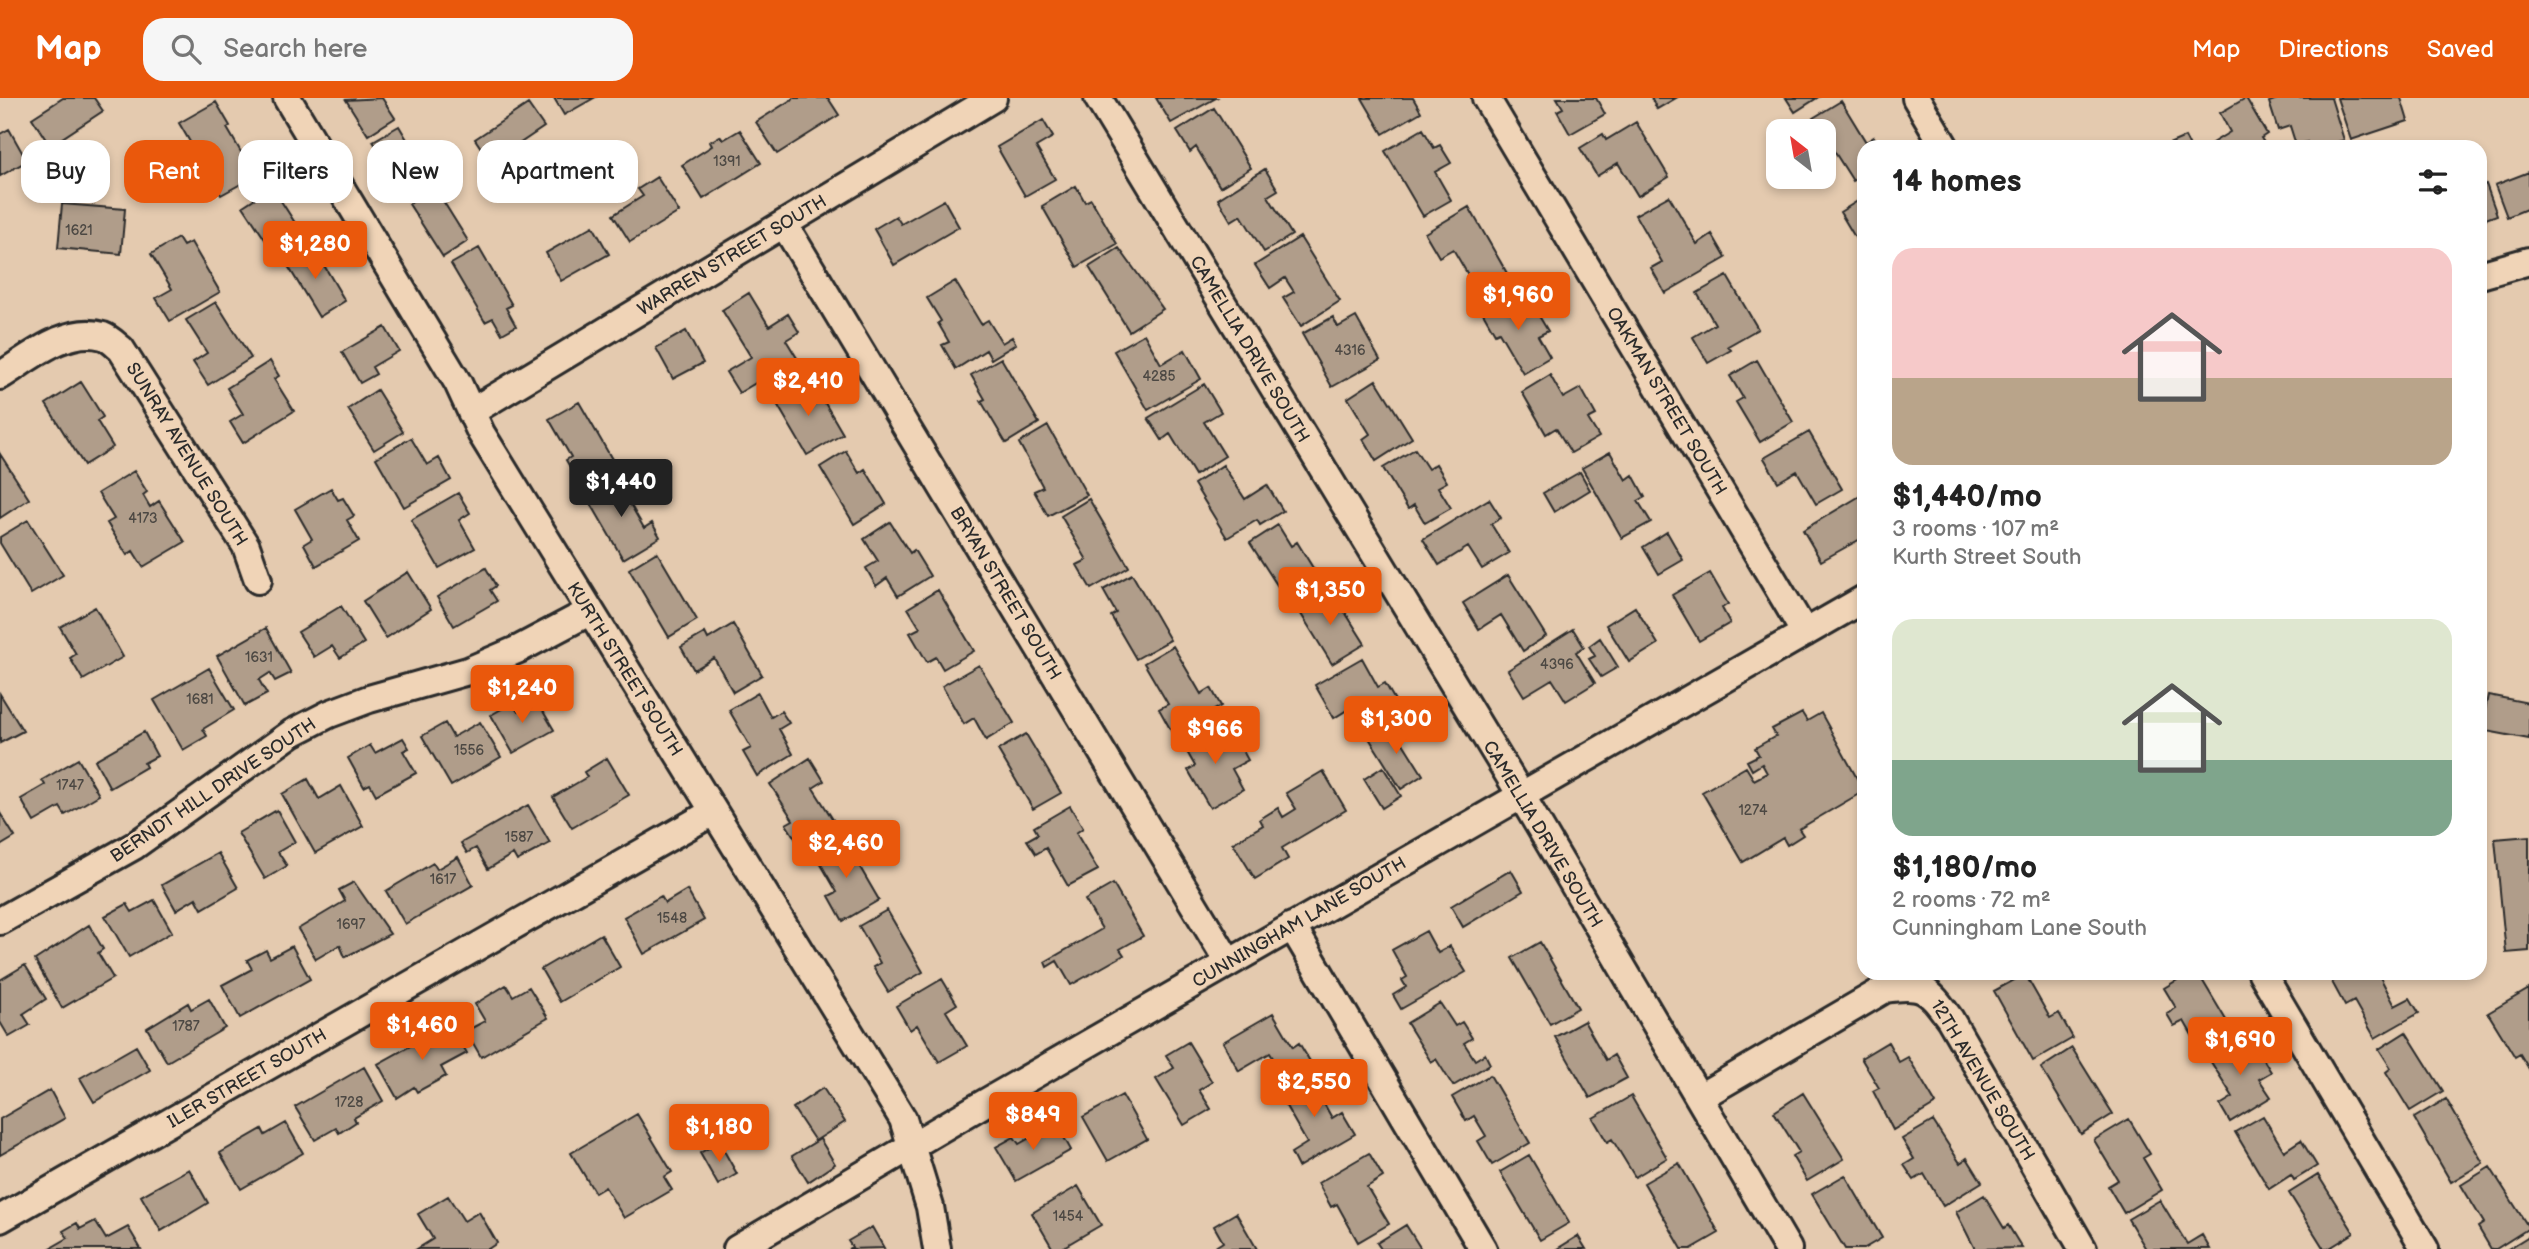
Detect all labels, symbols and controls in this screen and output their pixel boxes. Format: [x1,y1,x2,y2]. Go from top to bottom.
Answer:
search box [143,18,633,81]
text: Map [35,29,101,69]
icon: search [167,30,205,68]
text: Search here [223,34,367,65]
text: Map [2192,35,2240,64]
text: Directions [2278,35,2389,64]
text: Saved [2427,35,2494,64]
north arrow [1766,119,1836,189]
map controls [1766,119,1836,189]
chip: Buy [21,140,110,203]
chip: Rent [124,140,224,203]
chip: Filters [238,140,353,203]
chip: New [367,140,463,203]
chip: Apartment [477,140,638,203]
house number: 1391 [713,153,741,170]
icon: filters [2414,163,2452,201]
text: 14 homes [1892,164,2021,200]
street label: WARREN STREET SOUTH [634,191,830,320]
house number: 1621 [65,222,93,239]
pin: $1,280 [258,222,372,281]
text: $1,280 [279,230,351,258]
street label: CAMELLIA DRIVE SOUTH [1185,252,1314,446]
pin: $1,960 [1461,272,1575,332]
text: $1,960 [1482,281,1554,309]
icon: home [2109,294,2235,420]
street label: OAKMAN STREET SOUTH [1602,304,1731,499]
house number: 4316 [1334,342,1366,359]
pin: $2,410 [751,358,865,418]
street label: SUNRAY AVENUE SOUTH [121,359,252,550]
text: $2,410 [772,367,844,395]
house number: 4285 [1143,368,1175,385]
pin: $1,440 [564,460,678,519]
text: $1,440 [585,468,657,496]
text: $1,440/mo [1892,479,2042,515]
street label: BRYAN STREET SOUTH [946,503,1066,684]
house number: 4173 [128,510,158,527]
text: 3 rooms · 107 m² [1892,515,2059,543]
text: Kurth Street South [1892,543,2082,571]
pin: $1,350 [1273,568,1387,627]
text: $1,350 [1295,576,1365,604]
street label: KURTH STREET SOUTH [562,578,687,760]
house number: 1631 [245,649,273,666]
house number: 4396 [1540,656,1574,673]
icon: home [2109,665,2235,791]
pin: $1,240 [465,666,579,725]
text: $1,240 [487,674,557,702]
house number: 1681 [186,691,214,708]
pin: $1,300 [1339,696,1453,756]
text: $1,300 [1360,705,1432,733]
pin: $966 [1174,706,1256,766]
street label: BERNDT HILL DRIVE SOUTH [106,714,320,867]
text: $966 [1187,715,1243,743]
street label: CAMELLIA DRIVE SOUTH [1478,737,1607,931]
house number: 1556 [454,742,484,759]
house number: 1747 [56,777,84,794]
house number: 1274 [1738,802,1768,819]
pin: $2,460 [789,820,903,880]
house number: 1587 [505,829,533,846]
text: $2,460 [808,829,884,857]
text: $1,180/mo [1892,850,2037,886]
street label: CUNNINGHAM LANE SOUTH [1189,853,1410,992]
house number: 1617 [430,871,456,888]
text: 2 rooms · 72 m² [1892,886,2051,914]
house number: 1548 [657,910,687,927]
text: Cunningham Lane South [1892,914,2147,942]
house number: 1697 [337,916,366,933]
street label: 12TH AVENUE SOUTH [1926,996,2039,1164]
pin: $1,460 [365,1002,479,1062]
text: $1,460 [386,1011,458,1039]
house number: 1787 [172,1018,200,1035]
pin: $1,690 [2183,1018,2297,1077]
street label: ILER STREET SOUTH [164,1024,330,1133]
text: $1,690 [2204,1026,2276,1054]
pin: $2,550 [1257,1060,1371,1119]
text: $2,550 [1277,1068,1351,1096]
pin: $849 [992,1093,1074,1152]
house number: 1728 [335,1094,363,1111]
text: $849 [1005,1101,1061,1129]
pin: $1,180 [662,1104,776,1164]
text: $1,180 [685,1113,753,1141]
house number: 1454 [1053,1208,1084,1225]

